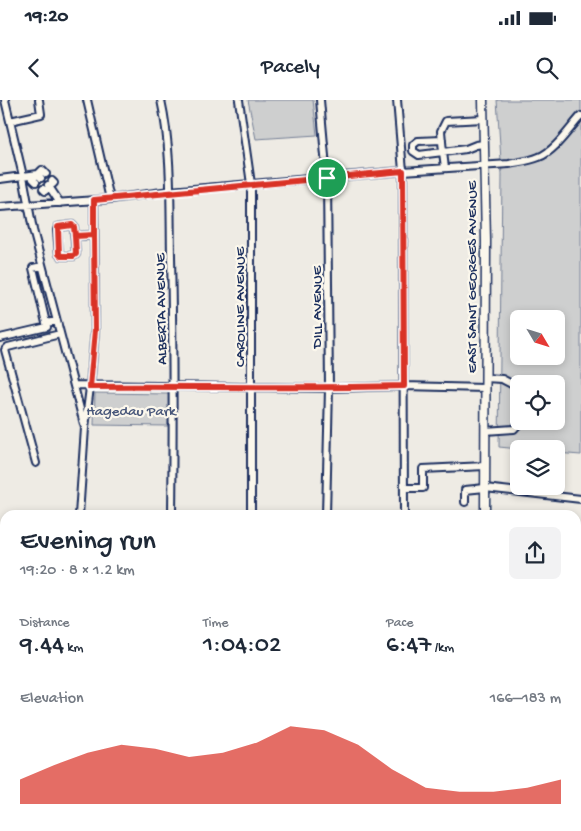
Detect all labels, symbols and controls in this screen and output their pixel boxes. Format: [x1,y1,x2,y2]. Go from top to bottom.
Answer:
text: 19:20 [25,6,68,29]
icon: back [20,54,48,82]
icon: search [533,54,561,82]
text: Pacely [261,55,320,81]
pin [306,157,348,199]
icon: arrive [313,164,341,192]
street label: EAST SAINT GEORGES AVENUE [464,180,482,373]
street label: CAROLINE AVENUE [232,246,250,367]
street label: ALBERTA AVENUE [152,252,172,365]
street label: DILL AVENUE [309,265,327,349]
north arrow [510,310,565,365]
map controls [510,310,565,495]
button: locate [510,375,565,430]
park label: Hagedau Park [86,403,177,421]
button: layers [510,440,565,495]
text: Evening run [20,526,156,559]
button: share [509,527,561,579]
text: 19:20 · 8 × 1.2 km [20,562,135,581]
text: Distance [20,615,69,632]
text: Time [203,615,229,632]
text: Pace [386,615,413,632]
text: 9.44 [20,632,64,661]
text: 1:04:02 [203,632,281,661]
text: 6:47 [386,632,431,661]
text: km [64,640,84,657]
text: /km [431,640,454,657]
text: Elevation [20,690,84,709]
text: 166–183 m [490,690,561,709]

